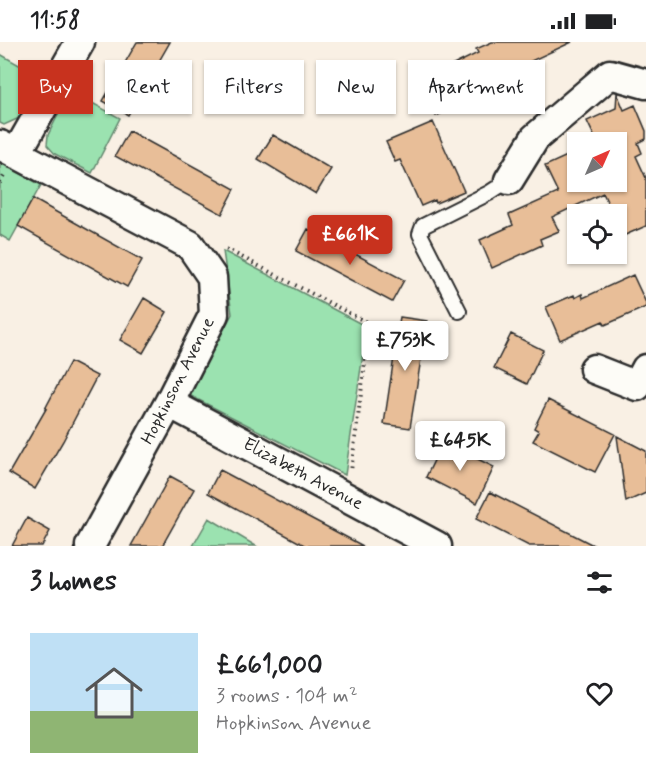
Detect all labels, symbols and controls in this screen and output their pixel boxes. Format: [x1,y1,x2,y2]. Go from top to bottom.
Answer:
text: 11:58 [30,7,80,35]
chip: Buy [18,60,93,114]
chip: Rent [105,60,192,114]
chip: Filters [204,60,304,114]
chip: New [316,60,396,114]
chip: Apartment [408,60,545,114]
north arrow [567,132,627,192]
map controls [567,132,627,264]
button: locate [567,204,627,264]
pin: £661K [308,215,392,266]
text: £661K [321,221,379,248]
street label: Hopkinson Avenue [136,313,221,449]
pin: £753K [363,321,447,372]
text: £753K [375,327,435,354]
pin: £645K [418,421,502,472]
text: £645K [429,427,491,454]
street label: Elizabeth Avenue [239,432,367,516]
text: 3 homes [30,565,117,599]
icon: filters [583,566,616,599]
text: £661,000 [216,649,323,683]
icon: home [78,657,150,729]
icon: heart [583,677,616,710]
text: 3 rooms · 104 m² [216,683,358,710]
text: Hopkinson Avenue [216,710,371,737]

